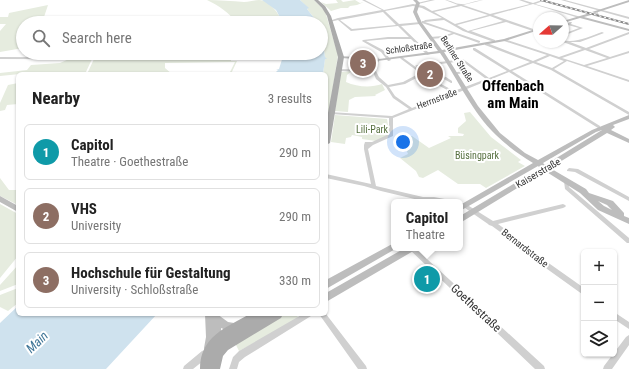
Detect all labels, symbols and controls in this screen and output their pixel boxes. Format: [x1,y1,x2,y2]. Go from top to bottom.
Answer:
north arrow [533,12,569,48]
search box [16,16,328,60]
icon: search [30,27,52,49]
text: Search here [62,29,132,47]
street label: Berliner Straße [439,34,475,84]
street label: Schloßstraße [385,40,433,56]
pin: 3 [350,48,376,78]
pin: 2 [417,59,443,89]
district label: Offenbach am Main [482,77,544,112]
street label: Herrnstraße [416,87,458,111]
text: Nearby [32,88,80,108]
text: 3 results [268,91,312,106]
park label: Lili-Park [356,124,388,135]
your location [393,132,413,152]
text: Capitol [71,136,113,154]
text: 1 [43,145,49,160]
text: 290 m [279,145,311,160]
park label: Büsingpark [455,150,500,161]
text: Theatre · Goethestraße [71,154,188,169]
street label: Kaiserstraße [514,156,563,190]
popup [391,199,463,251]
text: VHS [71,200,97,218]
text: 2 [43,209,49,224]
text: 290 m [279,209,311,224]
text: Capitol [406,209,448,227]
text: University [71,218,121,233]
street label: Bernardstraße [500,226,551,270]
text: Theatre [406,227,445,242]
map controls [581,249,617,357]
button: + [581,249,617,285]
text: Hochschule für Gestaltung [71,264,231,282]
pin: 1 [414,264,440,294]
text: 3 [43,273,49,288]
text: 330 m [279,273,311,288]
street label: Goethestraße [448,281,504,335]
text: University · Schloßstraße [71,282,198,297]
button: − [581,285,617,321]
button: layers [581,321,617,357]
water label: Main [23,328,51,356]

